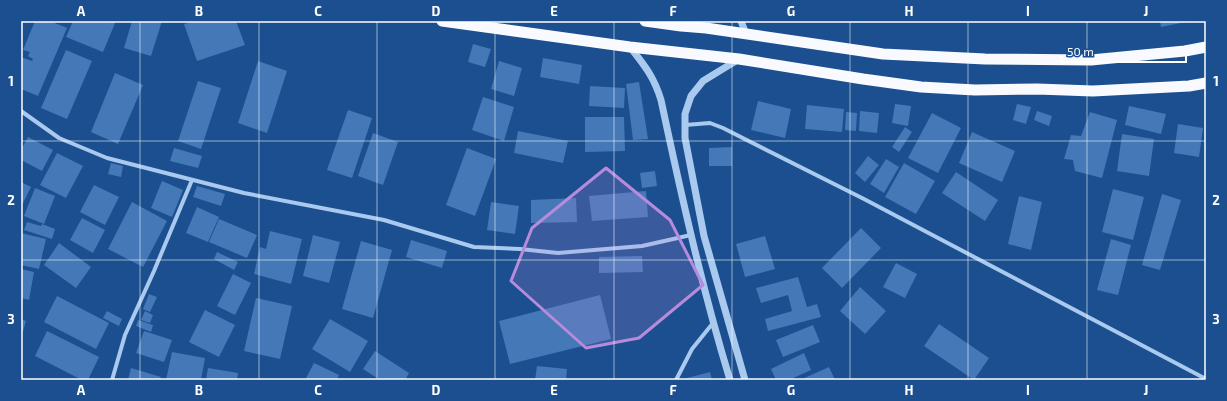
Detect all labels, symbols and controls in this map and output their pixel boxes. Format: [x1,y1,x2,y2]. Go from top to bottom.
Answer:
text: A [77,3,86,19]
text: B [195,3,203,19]
text: C [314,3,322,19]
text: D [432,3,441,19]
text: E [550,3,558,19]
text: F [669,3,677,19]
text: G [787,3,795,19]
text: H [905,3,914,19]
text: I [1026,3,1030,19]
text: J [1144,3,1148,19]
scale bar [1061,38,1186,64]
text: 50 m [1067,44,1094,58]
text: 1 [8,73,14,89]
text: 1 [1213,73,1219,89]
text: 2 [7,192,15,208]
text: 2 [1212,192,1220,208]
text: 3 [7,311,15,327]
text: 3 [1212,311,1220,327]
text: A [77,382,86,398]
text: B [195,382,203,398]
text: C [314,382,322,398]
text: D [432,382,441,398]
text: E [550,382,558,398]
text: F [669,382,677,398]
text: G [787,382,795,398]
text: H [905,382,914,398]
text: I [1026,382,1030,398]
text: J [1144,382,1148,398]

